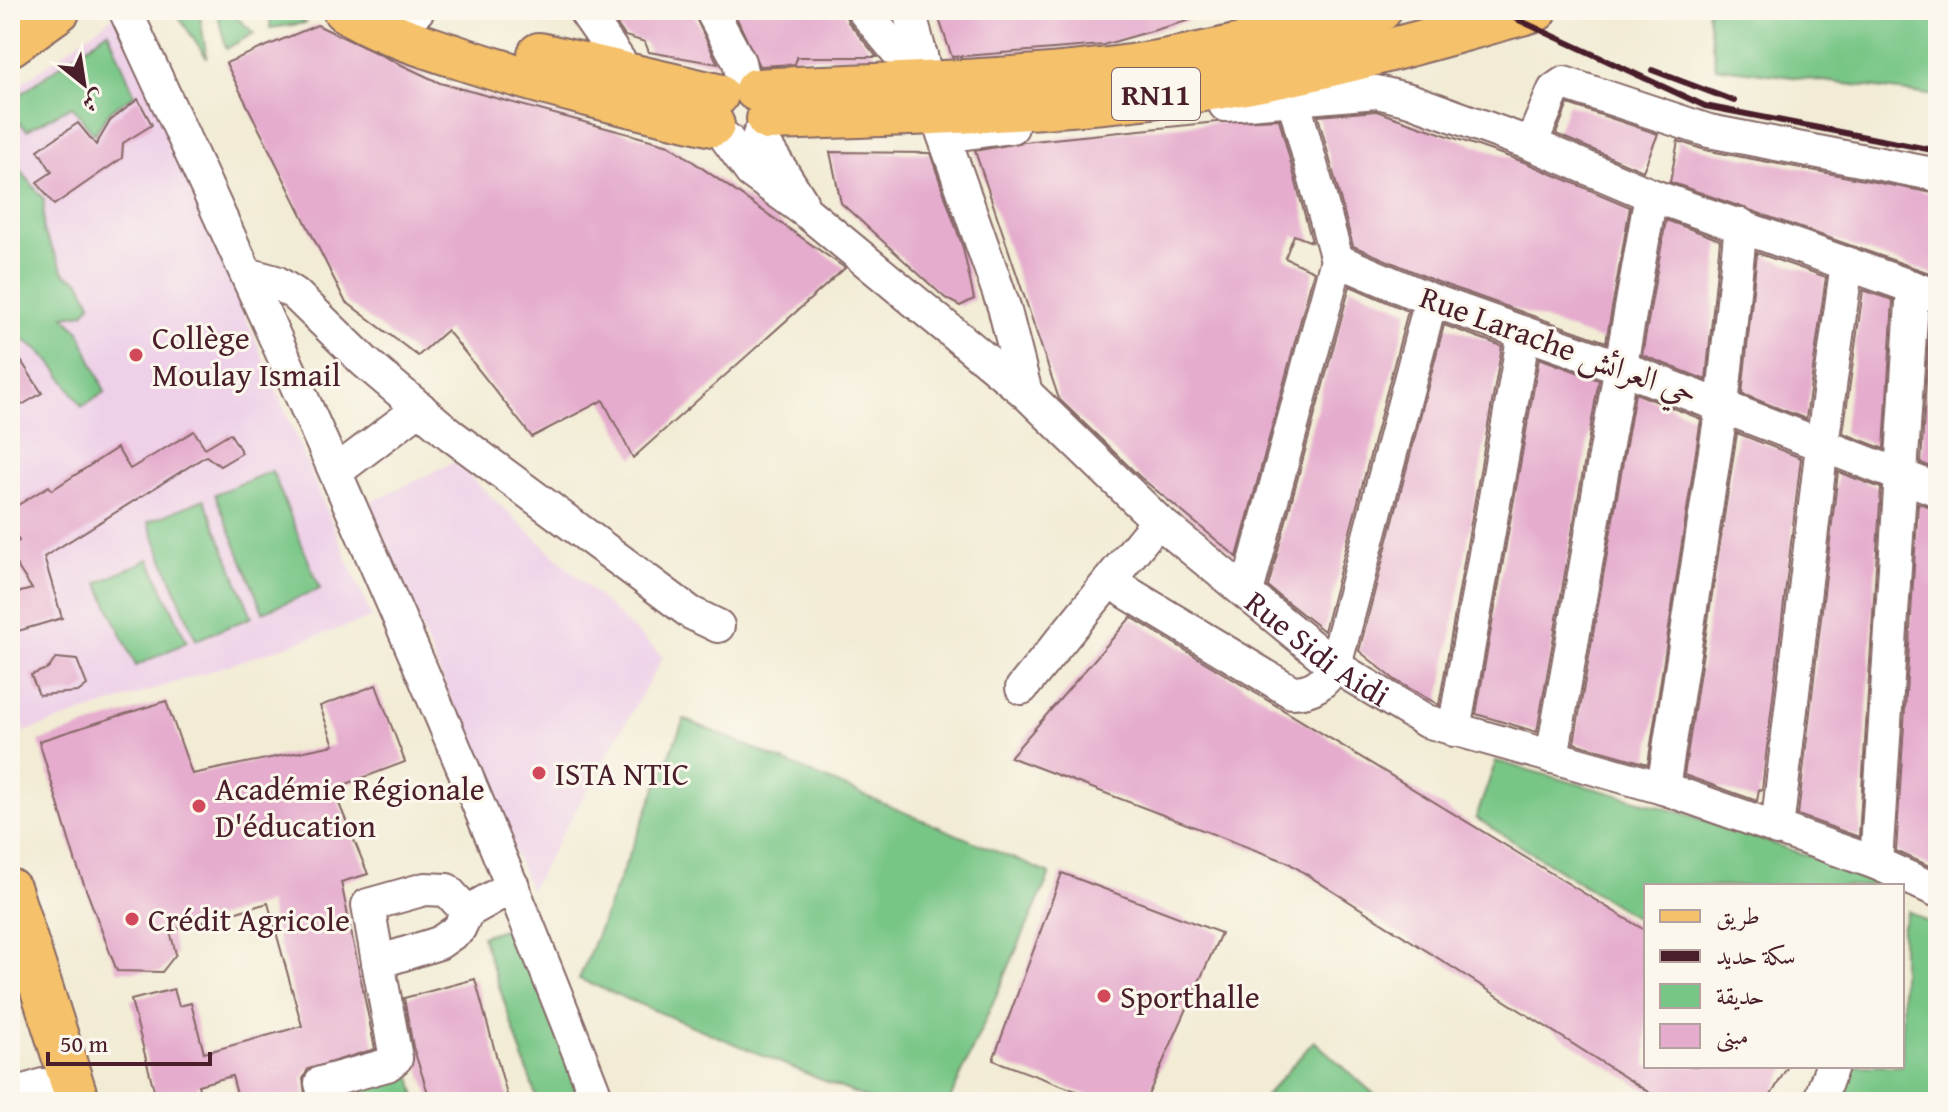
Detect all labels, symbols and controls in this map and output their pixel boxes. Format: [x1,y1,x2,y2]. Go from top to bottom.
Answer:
north arrow [44,44,124,124]
road number: RN11 [1112,68,1200,120]
text: ش [77,82,111,121]
street label: Rue Larache حي العرائش [1413,273,1704,420]
place label: Collège Moulay Ismail [152,314,341,398]
marker: Collège Moulay Ismail [127,346,145,364]
street label: Rue Sidi Aidi [1235,579,1399,717]
place label: ISTA NTIC [555,750,689,797]
marker: ISTA NTIC [530,764,548,782]
place label: Académie Régionale D'éducation [215,765,485,849]
marker: Académie Régionale D'éducation [190,797,208,815]
legend [1644,884,1904,1068]
place label: Crédit Agricole [148,896,350,943]
text: طريق [1716,898,1760,933]
marker: Crédit Agricole [123,910,141,928]
text: سكة حديد [1716,938,1796,973]
place label: Sporthalle [1120,973,1260,1020]
text: حديقة [1716,978,1765,1013]
marker: Sporthalle [1095,987,1113,1005]
scale bar [48,1016,210,1066]
text: مبنى [1716,1018,1749,1053]
text: 50 m [60,1026,108,1061]

